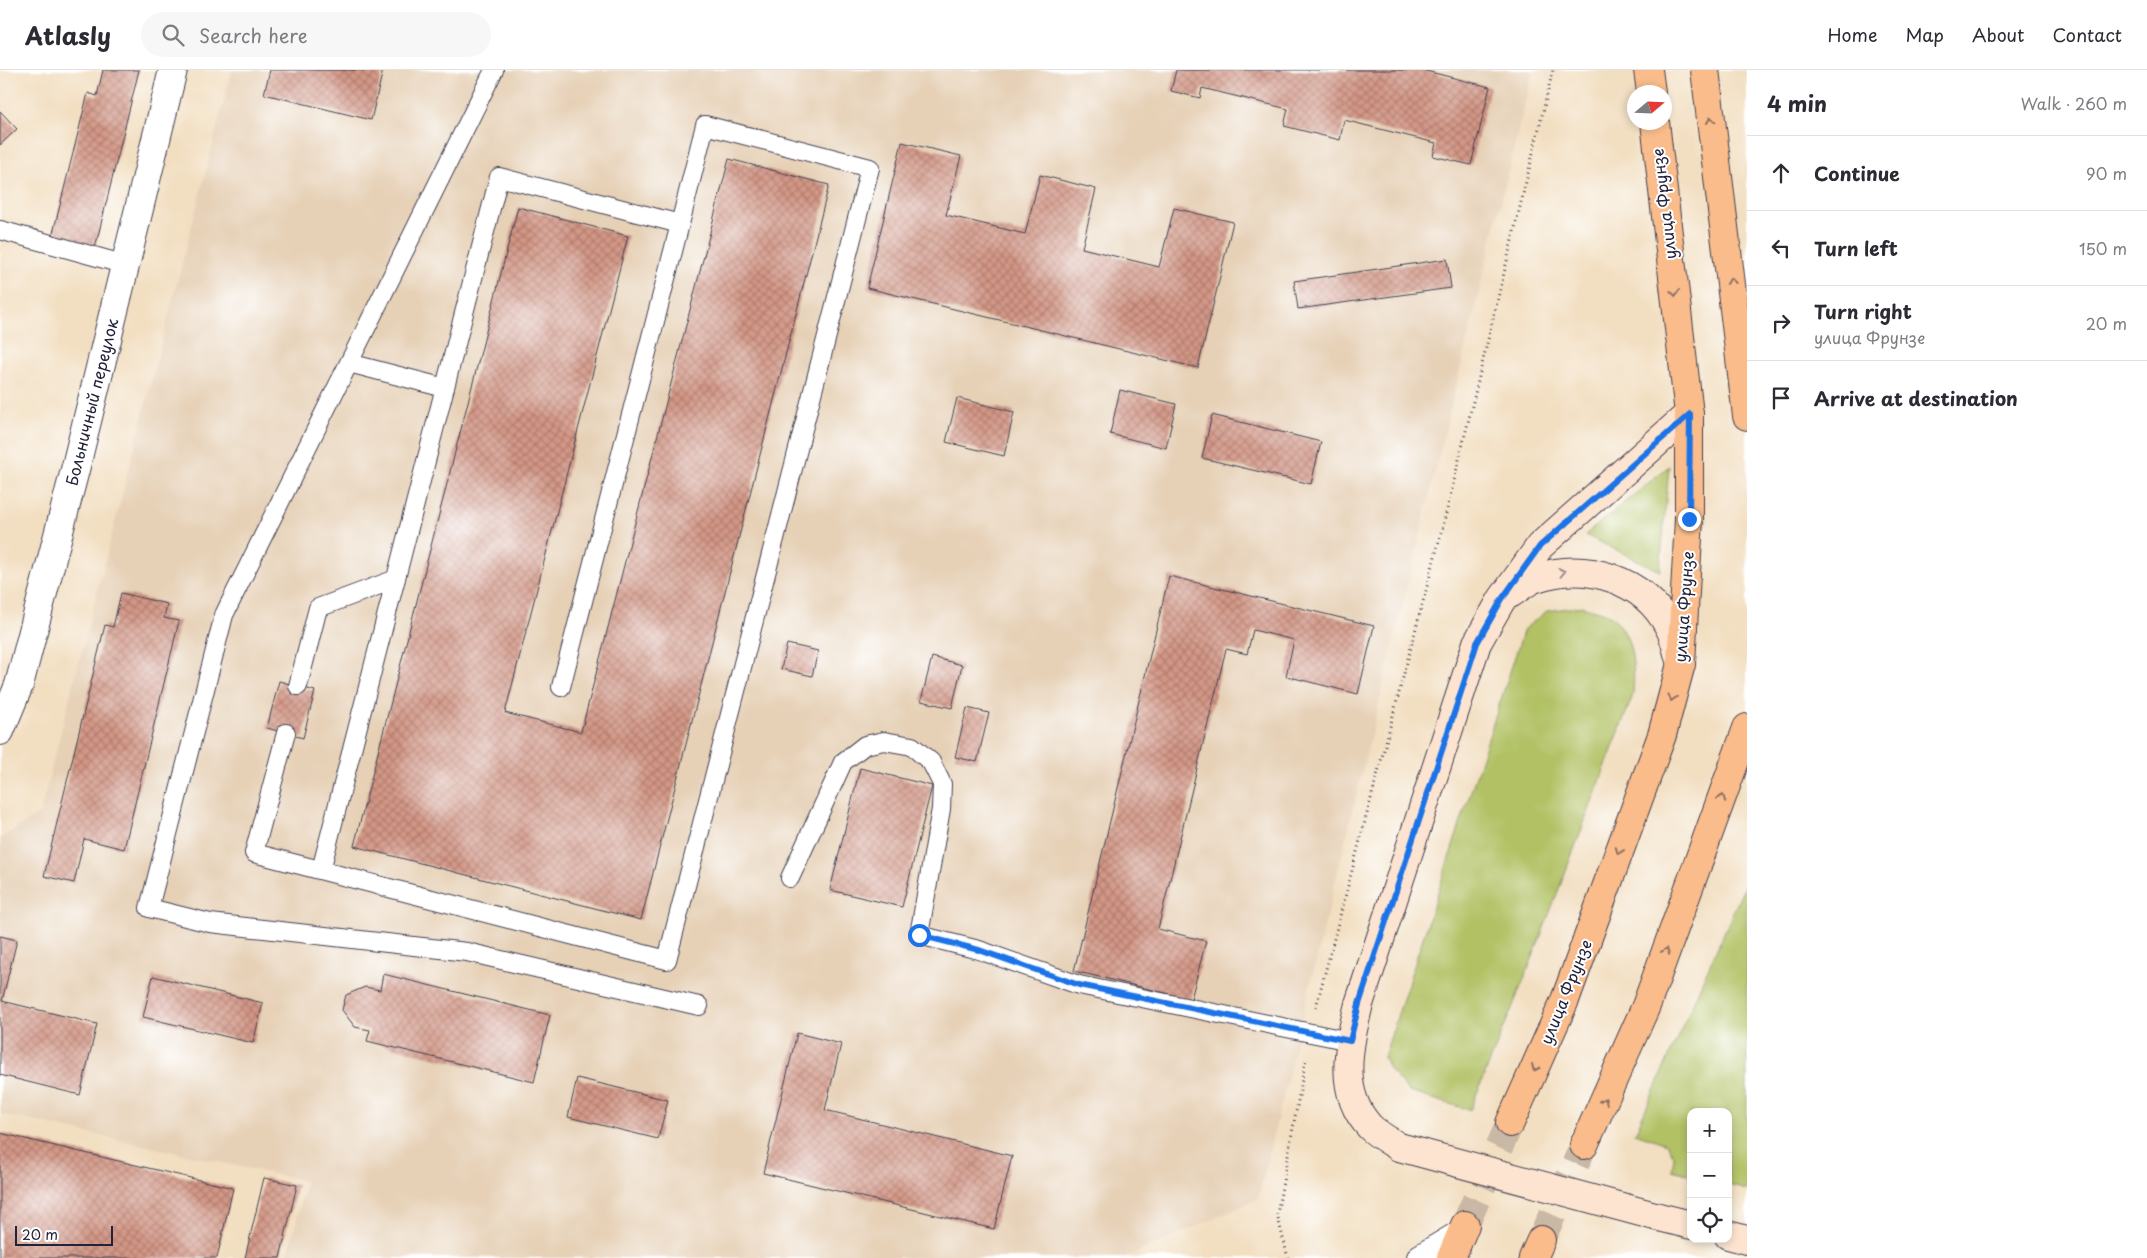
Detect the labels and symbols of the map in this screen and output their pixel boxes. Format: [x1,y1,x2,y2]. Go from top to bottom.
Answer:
north arrow [1627,85,1672,130]
one-way arrow [1706,115,1717,123]
street label: улица Фрунзе [1644,148,1682,261]
one-way arrow [1726,277,1737,285]
one-way arrow [1669,289,1680,297]
street label: Больничный переулок [59,315,124,488]
route end [1678,508,1701,531]
street label: улица Фрунзе [1667,551,1699,663]
one-way arrow [1557,568,1566,578]
one-way arrow [1667,693,1678,702]
one-way arrow [1716,794,1726,803]
one-way arrow [1615,847,1625,855]
route start [908,924,931,947]
street label: улица Фрунзе [1533,936,1597,1048]
one-way arrow [1660,947,1670,956]
one-way arrow [1530,1063,1541,1072]
one-way arrow [1597,1097,1608,1106]
scale bar [15,1223,112,1246]

